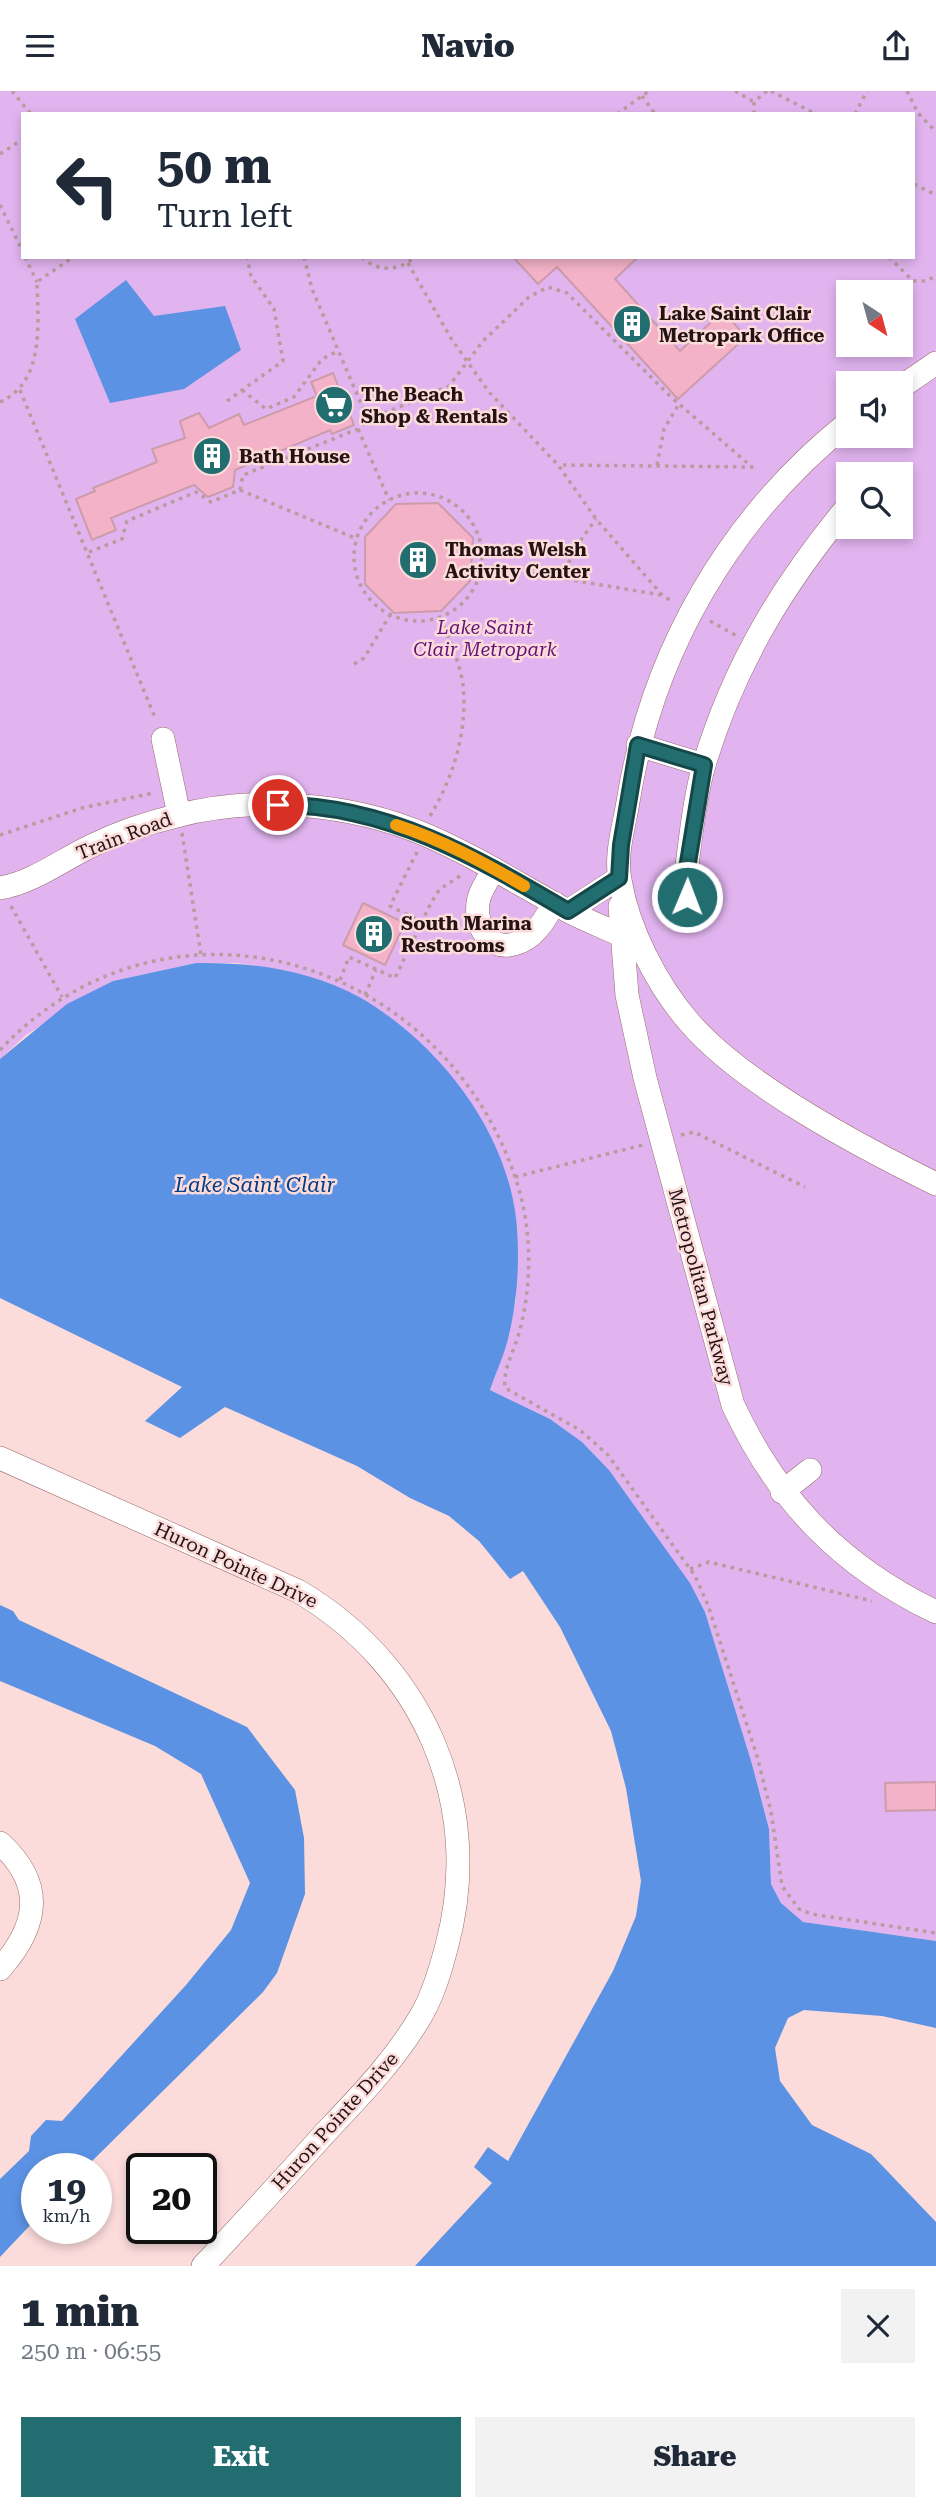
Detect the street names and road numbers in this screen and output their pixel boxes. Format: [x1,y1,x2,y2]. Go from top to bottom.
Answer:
street label: Train Road [73,807,175,865]
street label: Metropolitan Parkway [664,1186,739,1389]
street label: Huron Pointe Drive [151,1517,321,1613]
street label: Huron Pointe Drive [267,2047,403,2195]

